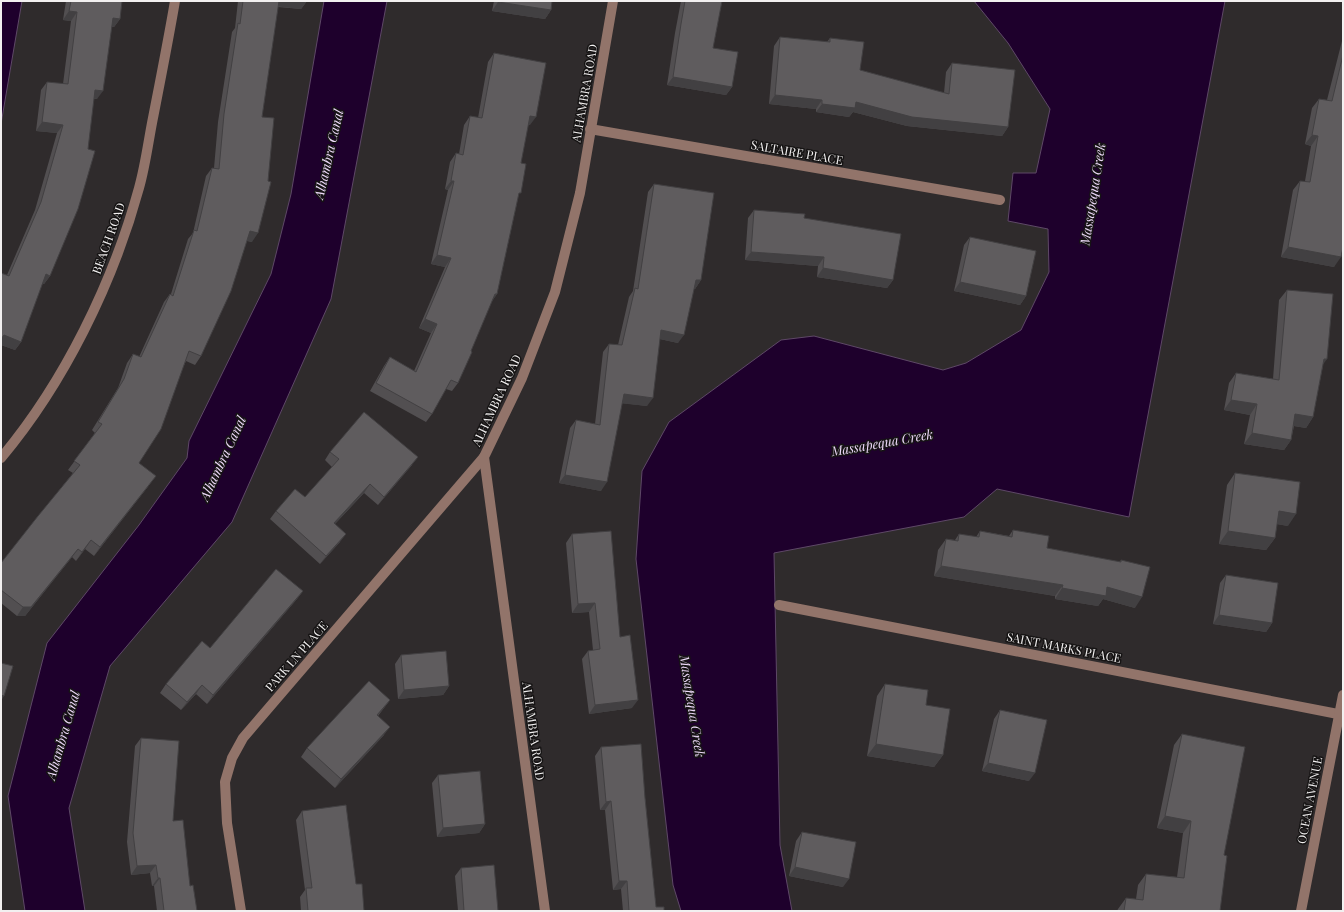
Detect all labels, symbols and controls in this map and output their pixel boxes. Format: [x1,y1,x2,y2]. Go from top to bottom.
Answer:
street label: ALHAMBRA ROAD [567,42,601,144]
water label: Alhambra Canal [309,106,347,202]
street label: SALTAIRE PLACE [750,136,844,168]
water label: Massapequa Creek [1075,141,1109,247]
street label: BEACH ROAD [88,200,128,276]
street label: ALHAMBRA ROAD [467,351,524,449]
water label: Alhambra Canal [194,412,250,505]
water label: Massapequa Creek [829,425,935,459]
street label: PARK LN PLACE [261,618,331,694]
street label: SAINT MARKS PLACE [1005,628,1123,666]
water label: Massapequa Creek [676,653,710,759]
street label: ALHAMBRA ROAD [519,680,549,782]
water label: Alhambra Canal [41,687,83,783]
street label: OCEAN AVENUE [1293,755,1325,845]

